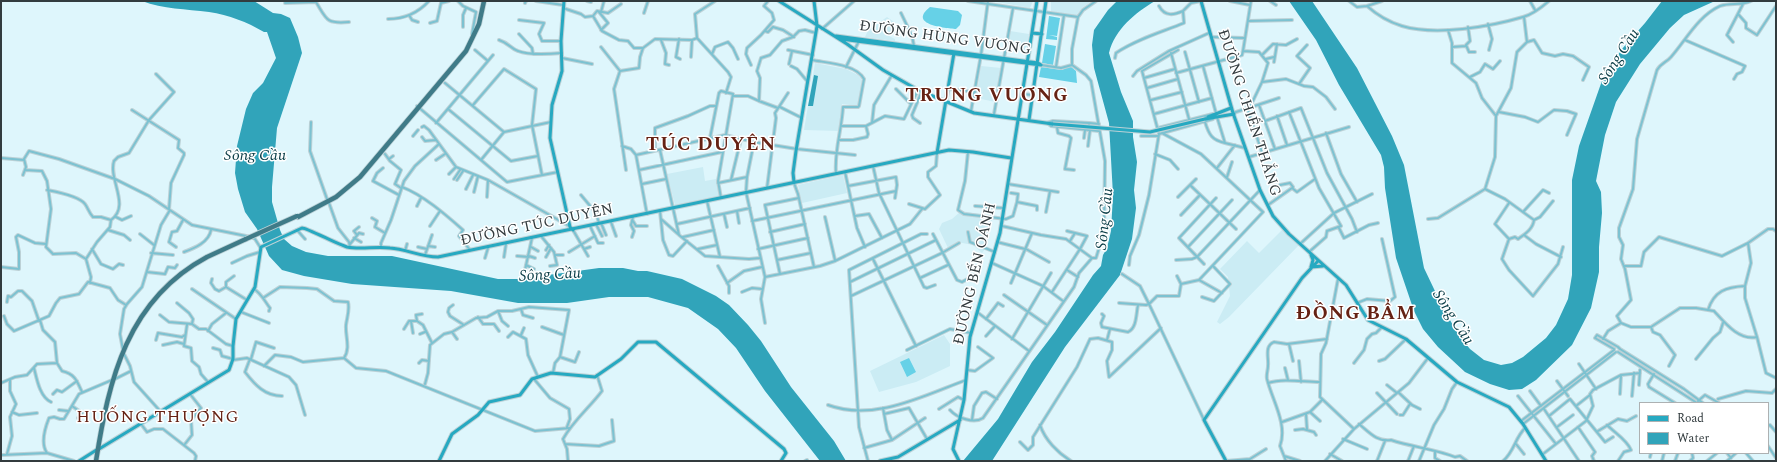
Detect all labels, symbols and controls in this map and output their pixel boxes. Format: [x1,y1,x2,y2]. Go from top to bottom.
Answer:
street label: ĐƯỜNG HÙNG VƯƠNG [858,18,1032,60]
water label: Sông Cầu [1595,26,1645,88]
street label: ĐƯỜNG CHIẾN THẮNG [1212,27,1284,199]
district label: TRƯNG VƯƠNG [905,86,1069,108]
district label: TÚC DUYÊN [646,135,776,157]
water label: Sông Cầu [224,147,286,167]
water label: Sông Cầu [1093,187,1119,251]
street label: ĐƯỜNG TÚC DUYÊN [459,201,615,251]
street label: ĐƯỜNG BẾN OÁNH [951,201,1001,347]
water label: Sông Cầu [519,265,581,287]
water label: Sông Cầu [1427,287,1477,349]
district label: ĐỒNG BẨM [1296,304,1416,326]
legend [1639,402,1769,454]
district label: HUỐNG THƯỢNG [76,409,240,429]
text: Road [1677,409,1704,428]
text: Water [1677,429,1709,448]

